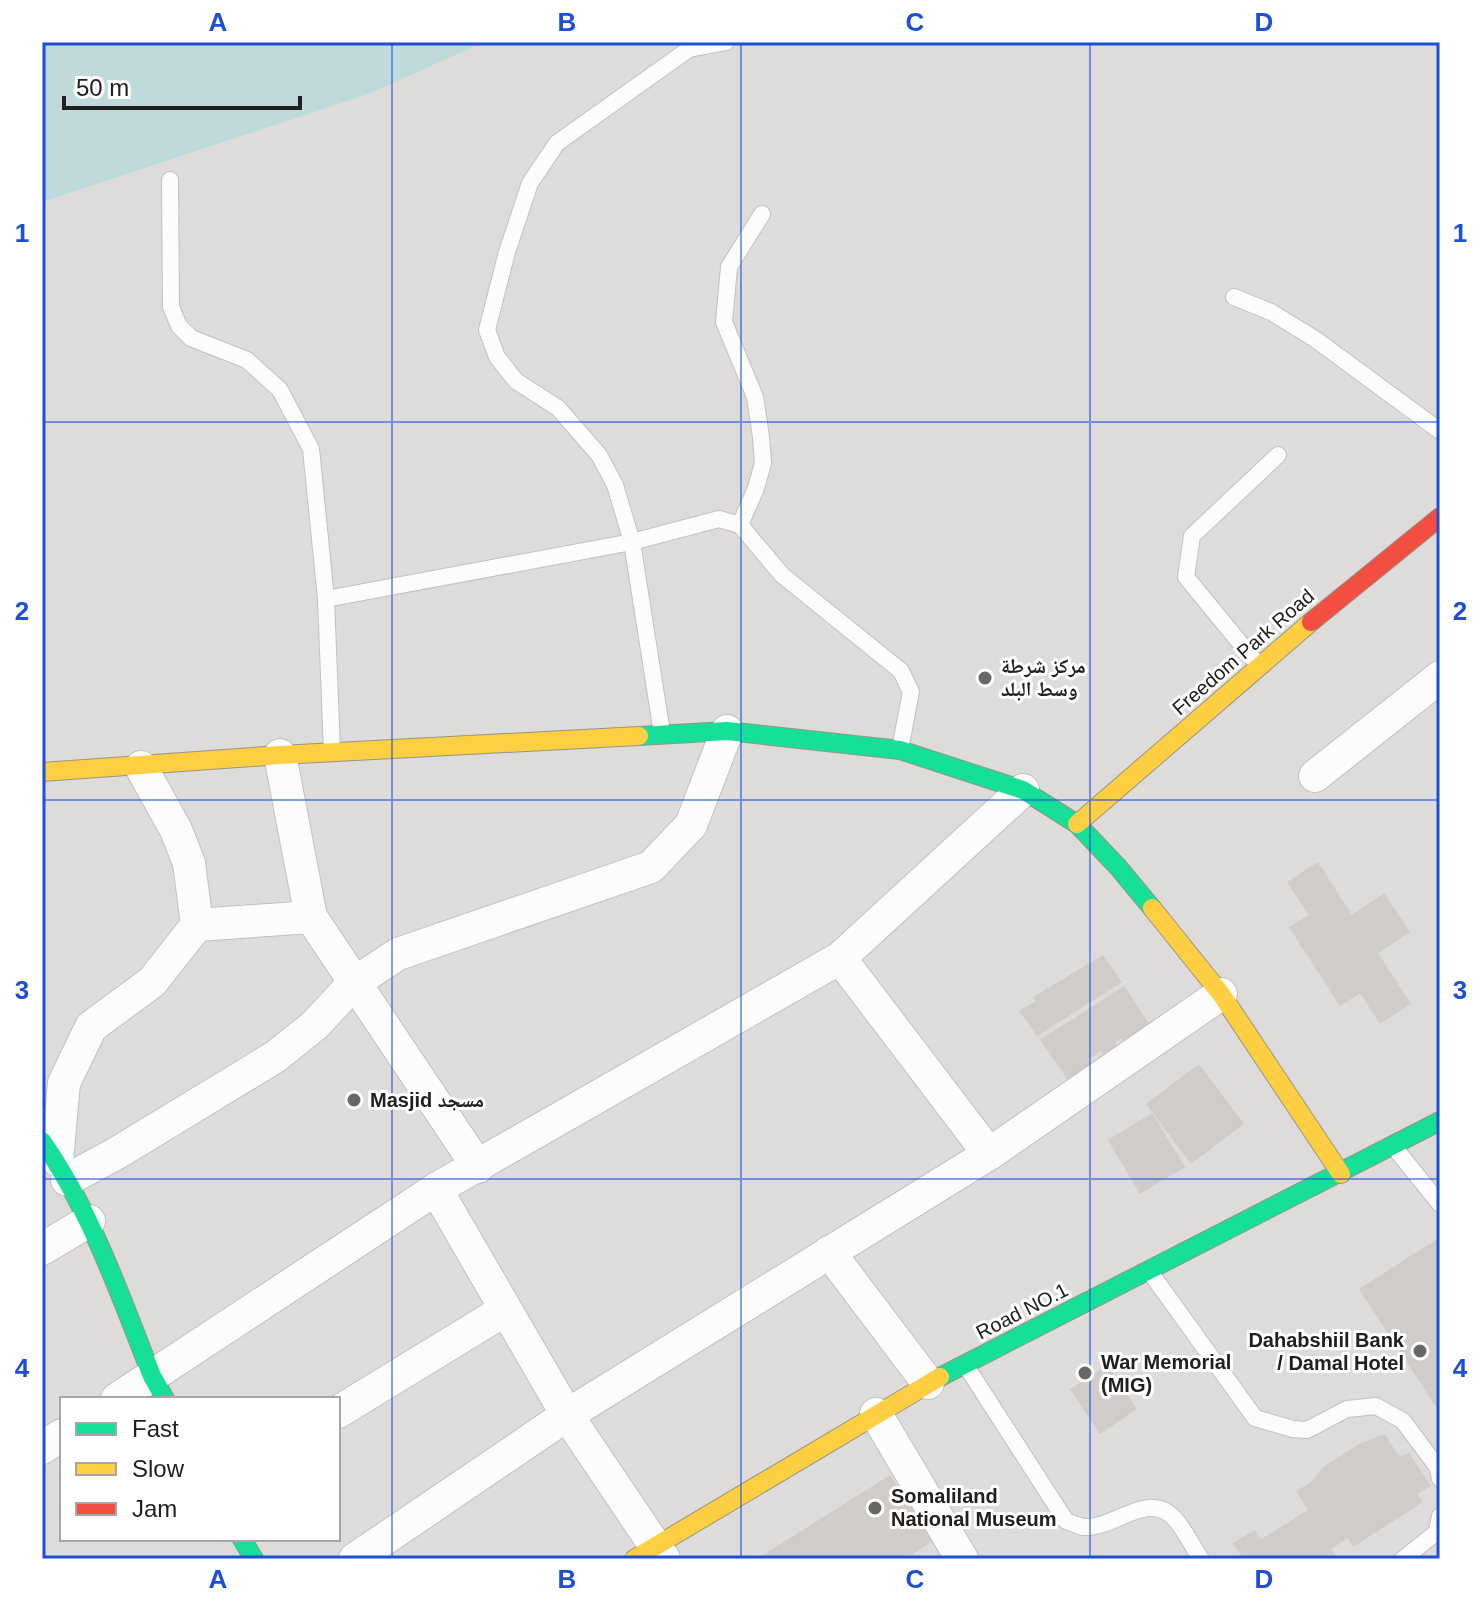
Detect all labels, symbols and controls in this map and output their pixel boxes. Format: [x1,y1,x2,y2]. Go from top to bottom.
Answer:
text: A [209,7,228,37]
text: B [558,7,576,37]
text: C [906,7,925,37]
text: D [1255,7,1273,37]
scale bar [64,60,300,110]
text: 50 m [76,74,129,101]
text: 1 [15,218,29,248]
text: 1 [1453,218,1467,248]
street label: Freedom Park Road [1168,585,1318,719]
text: 2 [15,596,29,626]
text: 2 [1453,596,1467,626]
place label: مركز شرطة وسط البلد [1001,655,1086,701]
marker: مركز شرطة وسط البلد [976,669,994,687]
text: 3 [15,975,29,1005]
text: 3 [1453,975,1467,1005]
place label: Masjid مسجد [370,1089,484,1111]
marker: Masjid مسجد [345,1091,363,1109]
street label: Road NO.1 [972,1278,1072,1344]
place label: Dahabshiil Bank / Damal Hotel [1248,1329,1405,1374]
marker: Dahabshiil Bank / Damal Hotel [1411,1342,1429,1360]
place label: War Memorial (MIG) [1101,1351,1231,1396]
text: 4 [15,1353,30,1383]
text: 4 [1453,1353,1468,1383]
marker: War Memorial (MIG) [1076,1364,1094,1382]
legend [60,1397,340,1541]
text: Fast [132,1415,179,1442]
text: Slow [132,1455,185,1482]
place label: Somaliland National Museum [891,1485,1057,1530]
text: Jam [132,1495,177,1522]
marker: Somaliland National Museum [866,1499,884,1517]
text: A [209,1564,228,1594]
text: B [558,1564,576,1594]
text: C [906,1564,925,1594]
text: D [1255,1564,1273,1594]

